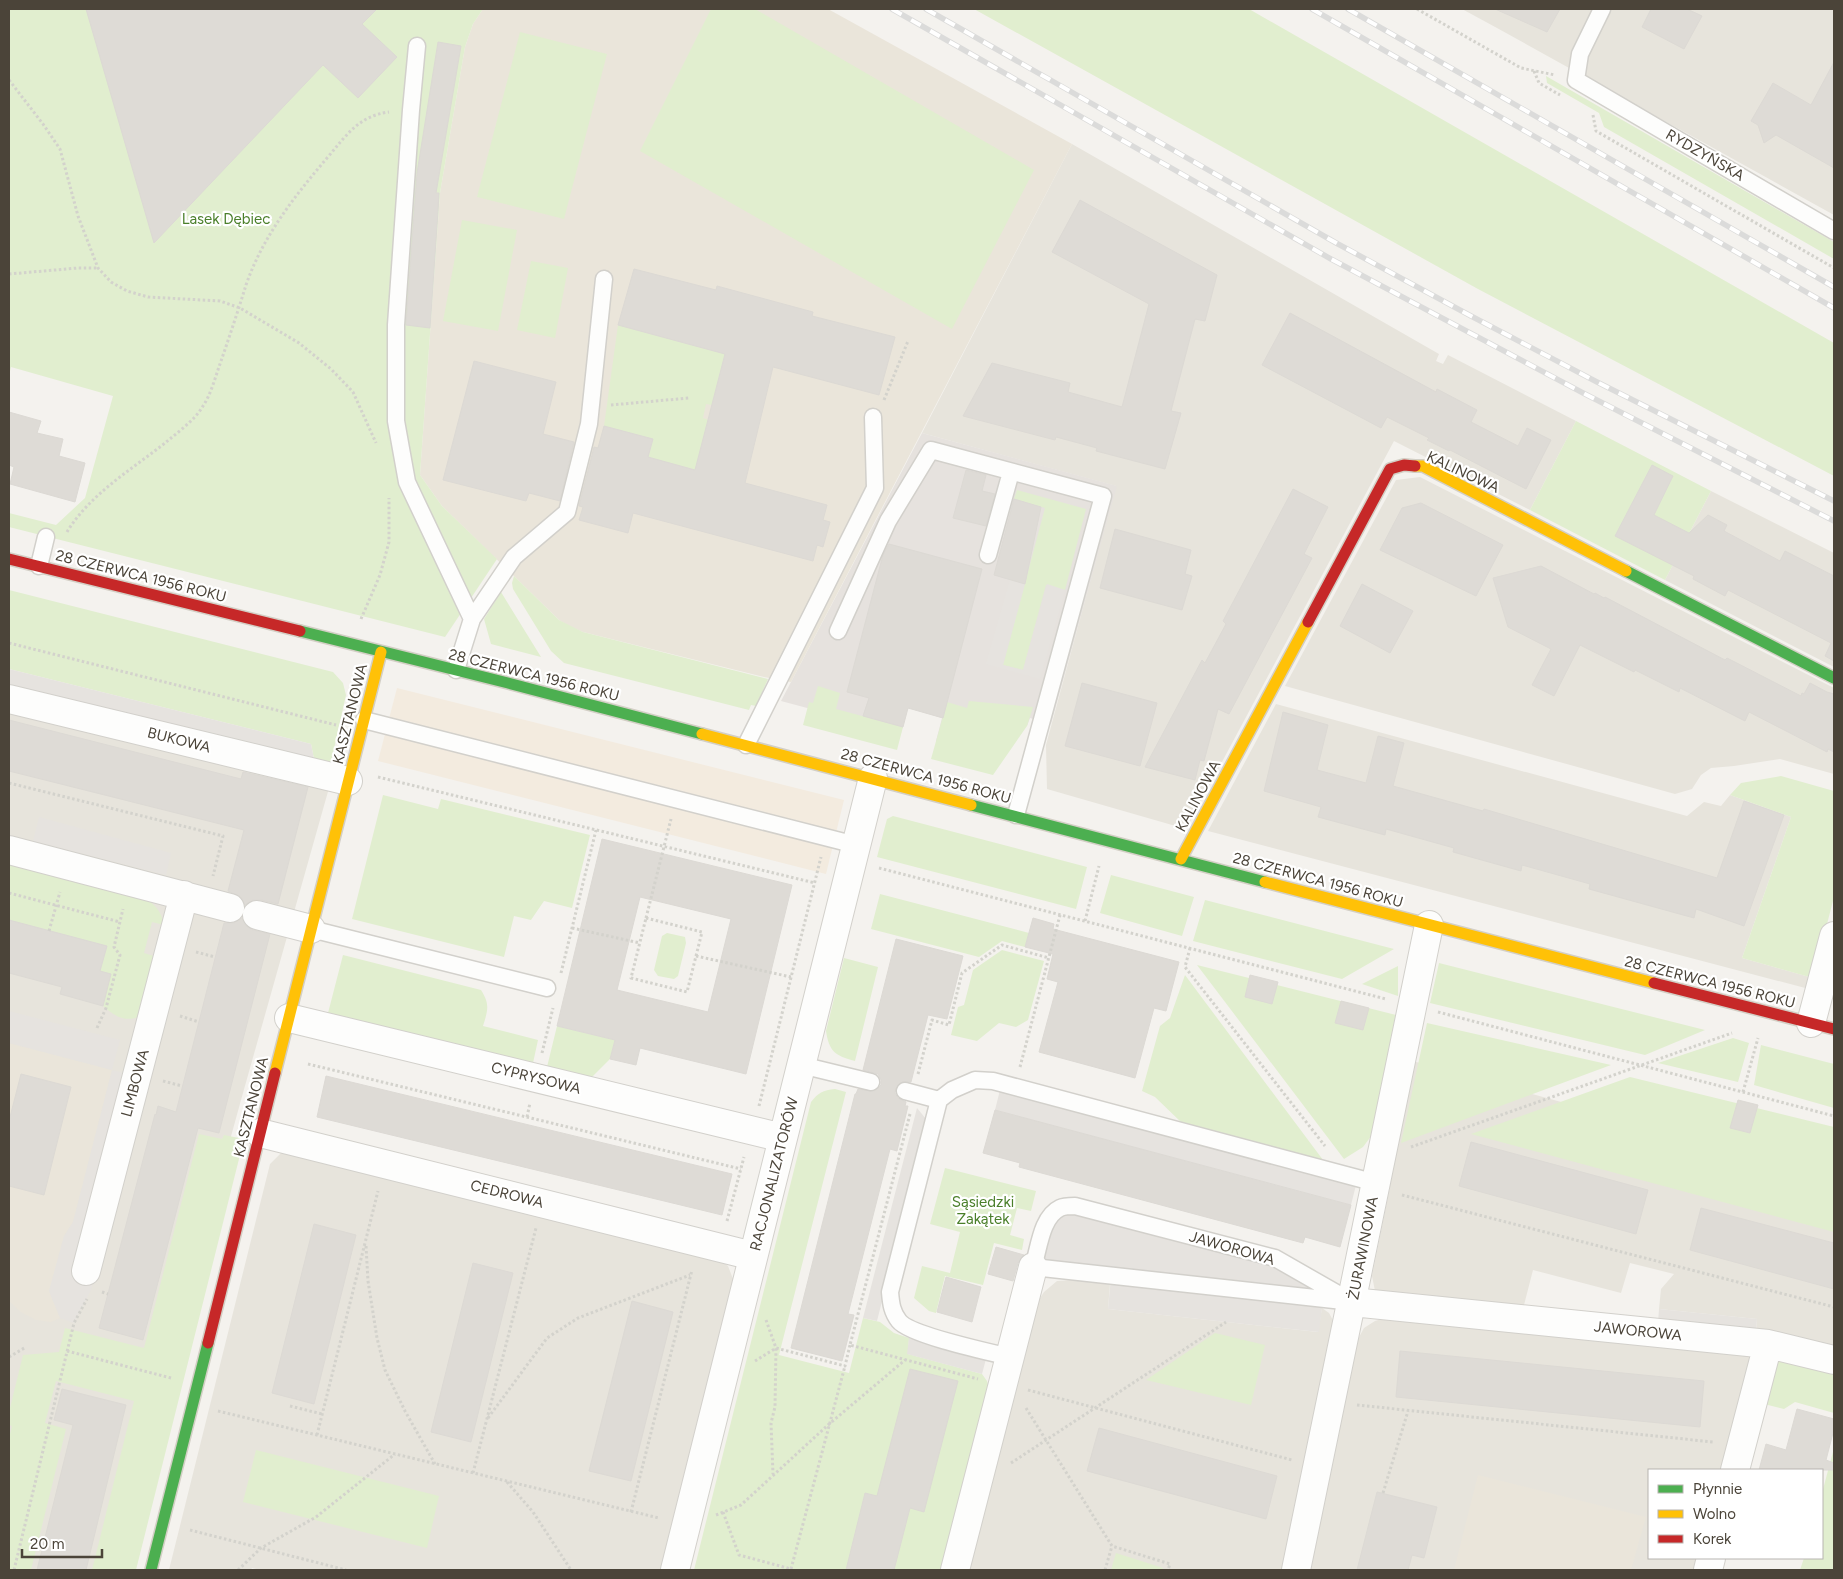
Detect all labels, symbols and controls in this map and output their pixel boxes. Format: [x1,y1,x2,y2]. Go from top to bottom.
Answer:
street label: RYDZYŃSKA [1663,125,1747,185]
park label: Lasek Dębiec [182,210,270,228]
street label: KALINOWA [1424,447,1502,497]
street label: 28 CZERWCA 1956 ROKU [54,546,228,606]
street label: 28 CZERWCA 1956 ROKU [447,645,621,705]
street label: KASZTANOWA [329,662,371,766]
street label: BUKOWA [146,723,212,757]
street label: 28 CZERWCA 1956 ROKU [839,745,1013,807]
street label: KALINOWA [1172,757,1224,835]
street label: 28 CZERWCA 1956 ROKU [1231,849,1405,911]
street label: 28 CZERWCA 1956 ROKU [1623,952,1797,1012]
street label: LIMBOWA [117,1047,153,1119]
street label: KASZTANOWA [230,1055,272,1159]
street label: CYPRYSOWA [489,1058,583,1098]
street label: RACJONALIZATORÓW [746,1095,802,1253]
street label: CEDROWA [468,1176,546,1212]
park label: Sąsiedzki Zakątek [952,1193,1014,1228]
street label: ŻURAWINOWA [1344,1195,1382,1301]
street label: JAWOROWA [1187,1227,1277,1269]
street label: JAWOROWA [1593,1317,1683,1345]
legend [1648,1469,1823,1559]
text: Płynnie [1693,1480,1742,1498]
text: Wolno [1693,1505,1736,1523]
scale bar [22,1526,102,1558]
text: Korek [1693,1530,1732,1548]
text: 20 m [30,1535,64,1553]

